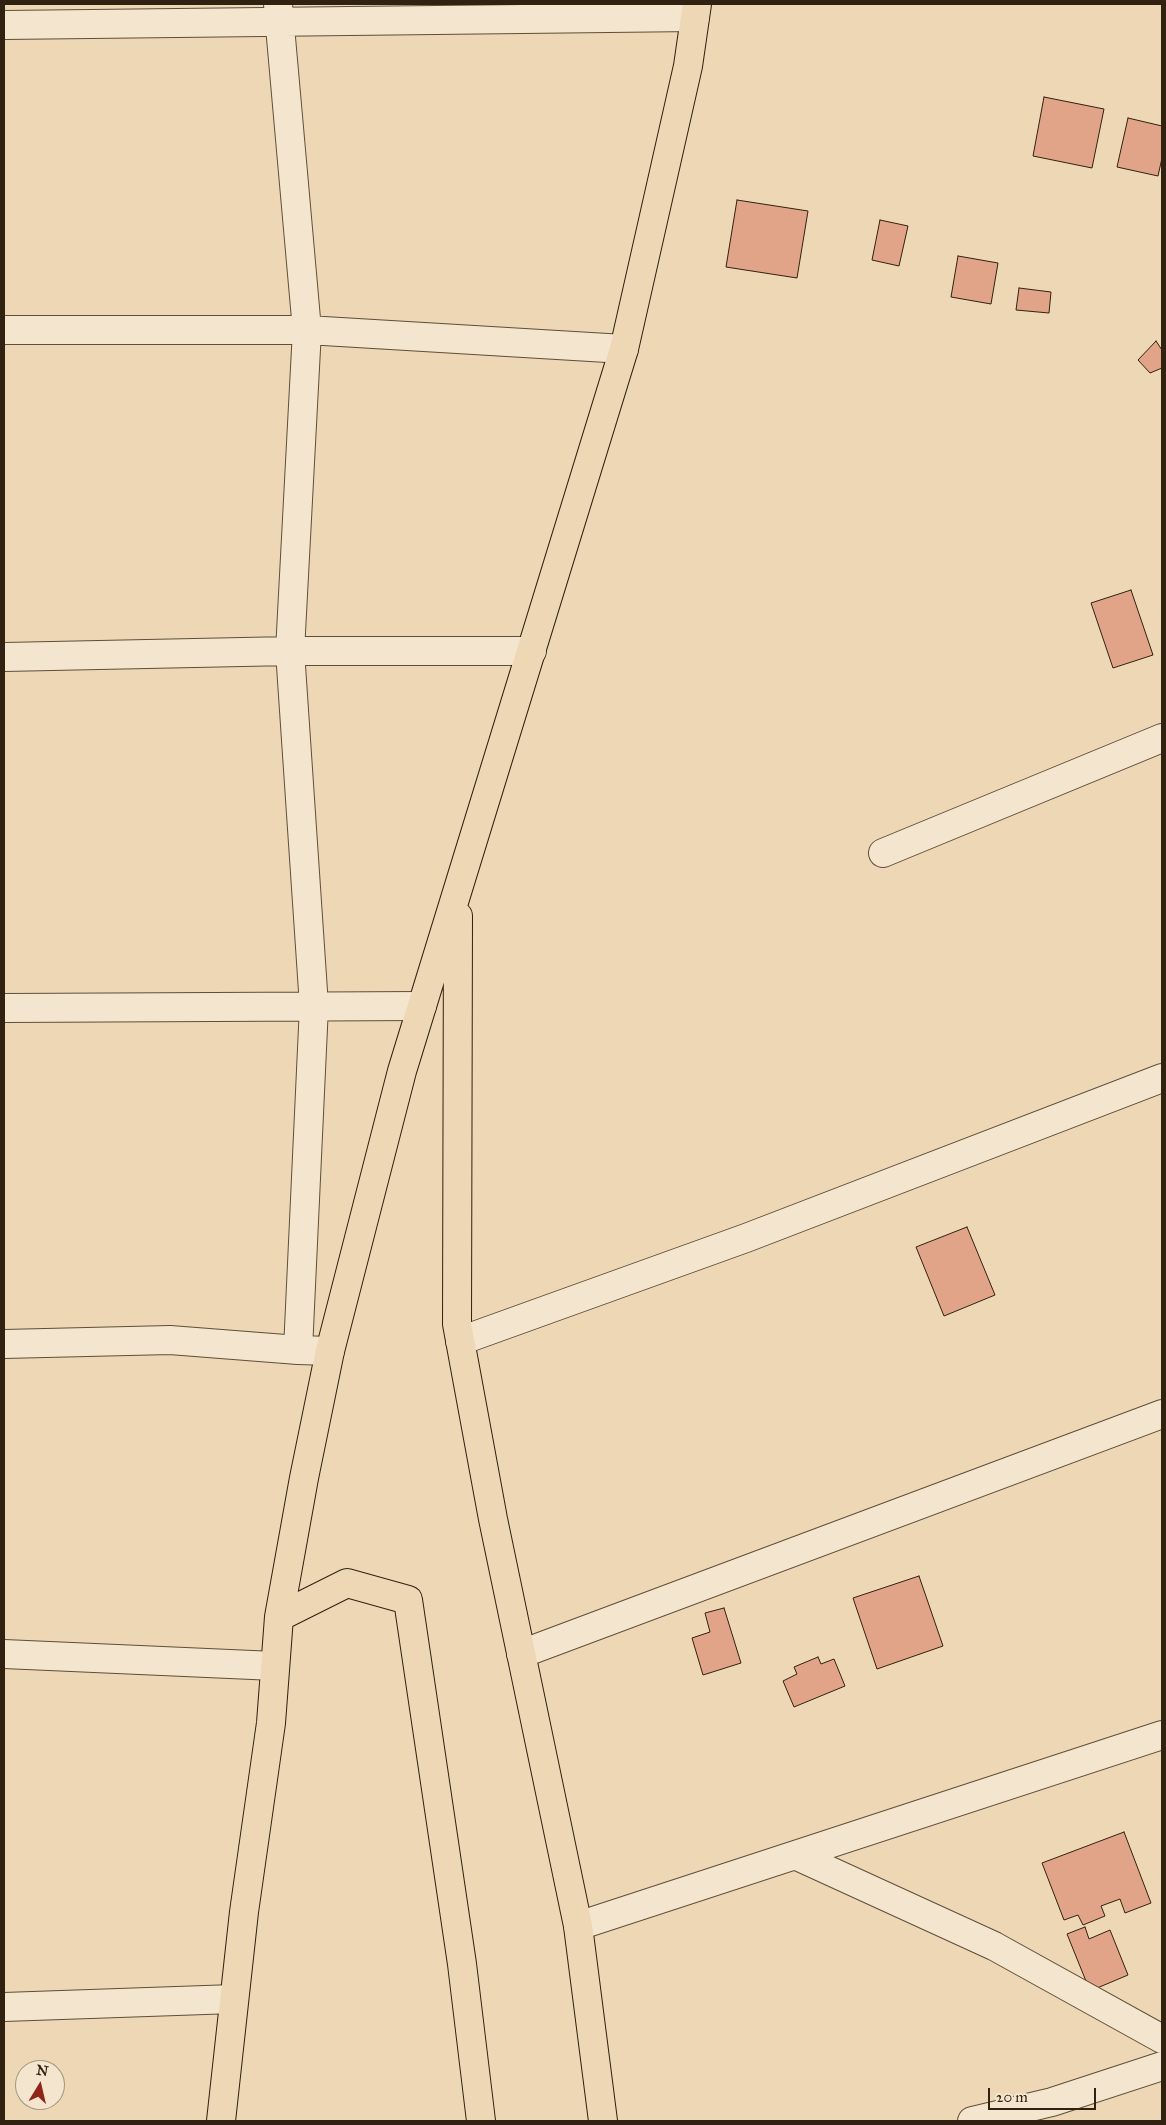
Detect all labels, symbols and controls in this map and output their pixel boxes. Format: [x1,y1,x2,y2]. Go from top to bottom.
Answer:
north arrow [15,2060,65,2110]
text: N [35,2061,49,2080]
scale bar [991,2078,1098,2110]
text: 20 m [996,2088,1028,2106]

